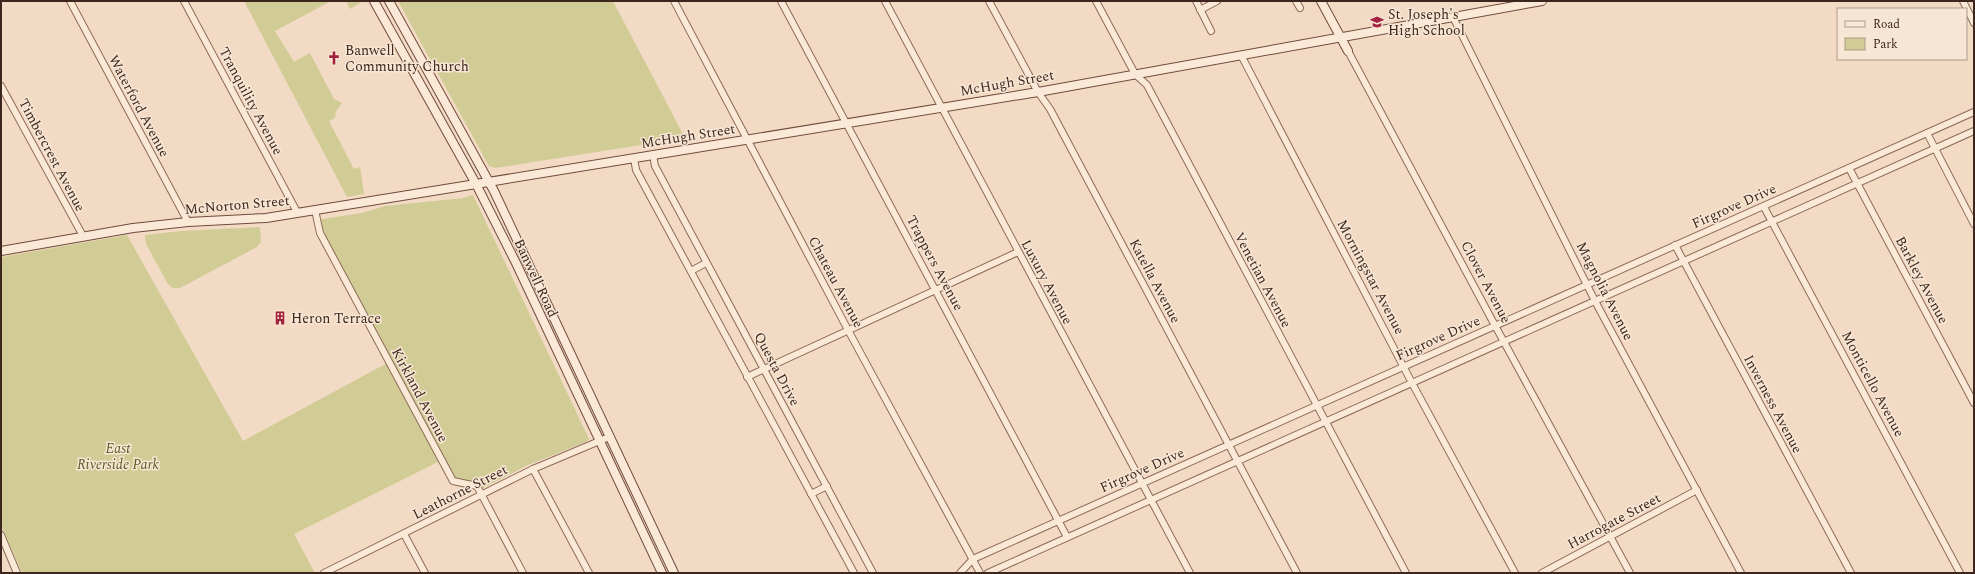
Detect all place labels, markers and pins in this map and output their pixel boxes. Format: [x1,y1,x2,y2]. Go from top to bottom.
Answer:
place label: St. Joseph's High School [1388,4,1465,41]
school or university icon: St. Joseph's High School [1369,14,1385,30]
place label: Banwell Community Church [345,40,469,77]
church icon: Banwell Community Church [326,50,342,66]
place label: Heron Terrace [291,308,381,329]
building icon: Heron Terrace [272,310,288,326]

